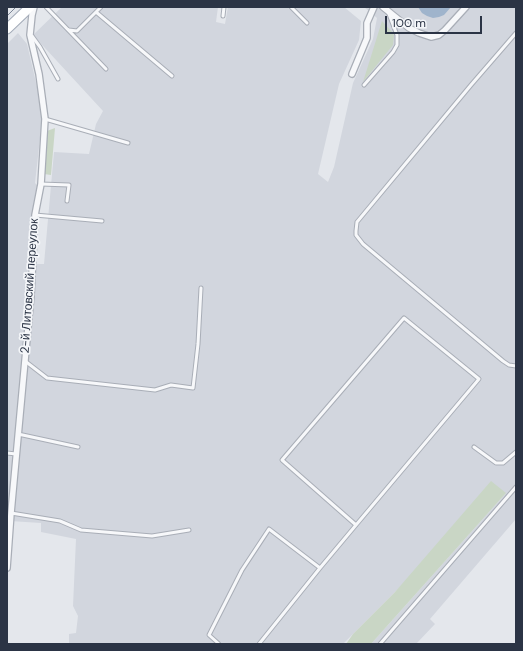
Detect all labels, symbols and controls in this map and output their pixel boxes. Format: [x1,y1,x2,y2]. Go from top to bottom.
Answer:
scale bar [387,8,484,34]
text: 100 m [392,15,426,31]
street label: 2-й Литовский переулок [18,218,42,354]

